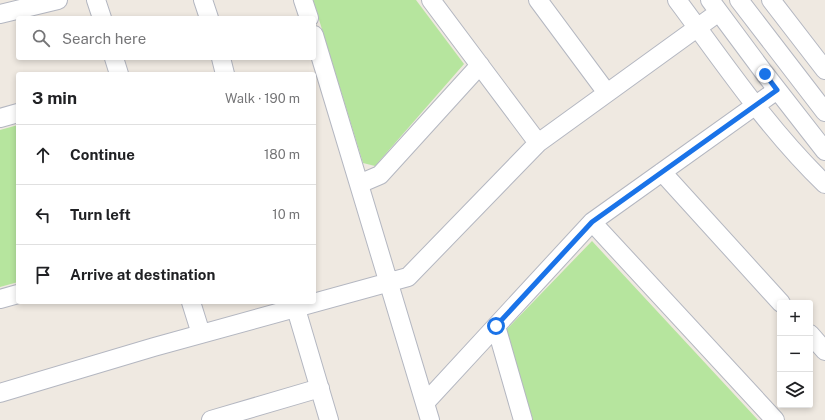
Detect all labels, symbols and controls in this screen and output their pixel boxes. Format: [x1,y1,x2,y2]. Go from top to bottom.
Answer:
search box [16,16,316,60]
icon: search [30,27,52,49]
text: Search here [62,30,146,47]
route end [756,65,774,83]
text: 3 min [32,88,77,108]
text: Walk · 190 m [225,91,300,106]
icon: ahead [32,144,54,166]
text: Continue [70,146,135,163]
text: 180 m [264,147,300,162]
icon: left [32,204,54,226]
text: Turn left [70,206,131,223]
text: 10 m [272,207,300,222]
icon: arrive [32,264,54,286]
text: Arrive at destination [70,266,215,283]
map controls [777,300,813,408]
button: + [777,300,813,336]
route start [487,317,505,335]
button: − [777,336,813,372]
button: layers [777,372,813,408]

